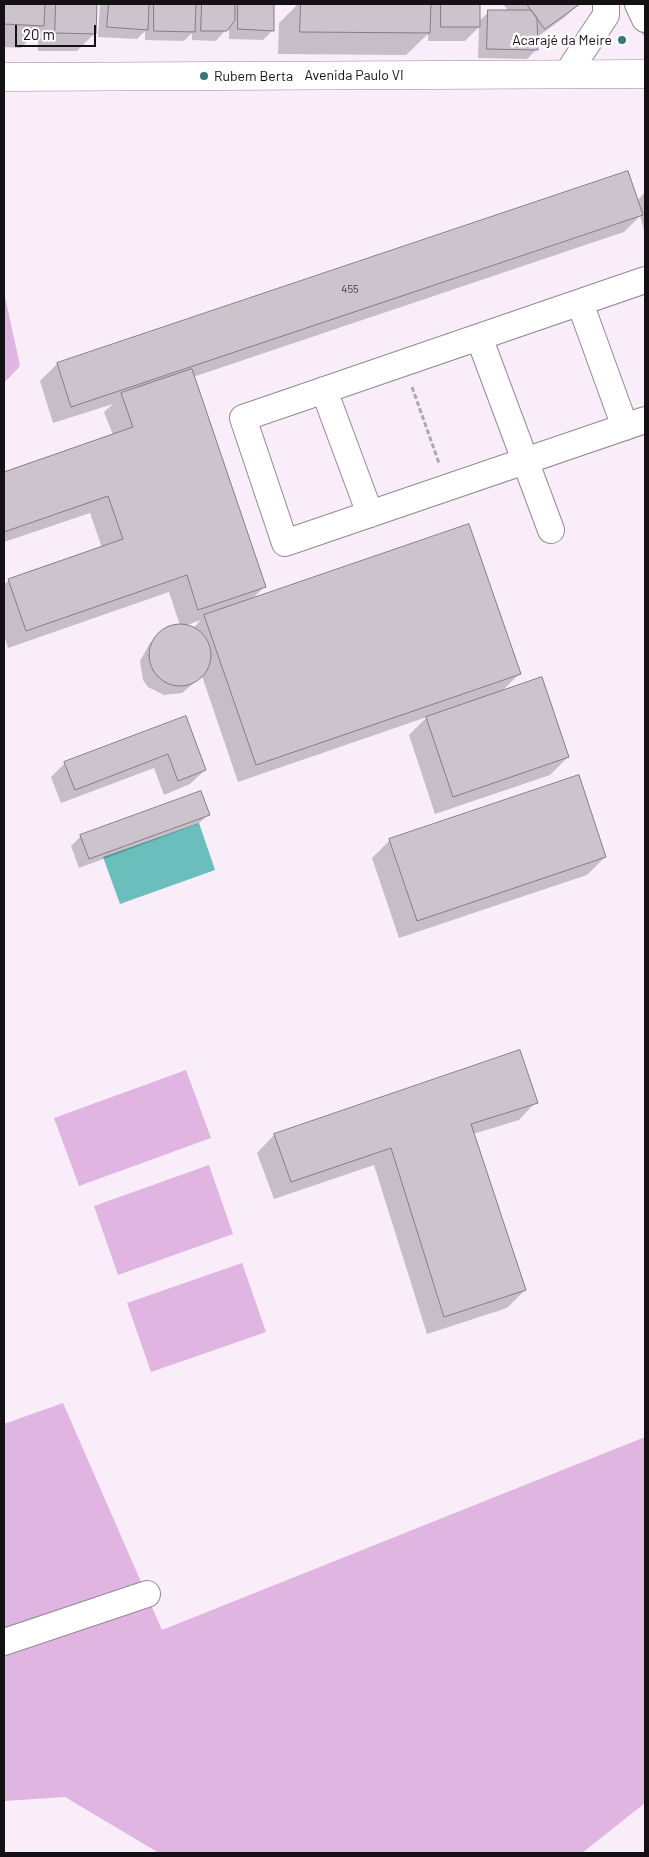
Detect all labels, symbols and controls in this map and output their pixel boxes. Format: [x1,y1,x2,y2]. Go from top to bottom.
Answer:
scale bar [18,15,99,47]
text: 20 m [23,25,55,43]
place label: Acarajé da Meire [512,32,612,48]
marker: Acarajé da Meire [616,34,628,46]
street label: Avenida Paulo VI [304,67,404,83]
place label: Rubem Berta [214,68,293,84]
marker: Rubem Berta [198,70,210,82]
house number: 455 [341,282,359,296]

